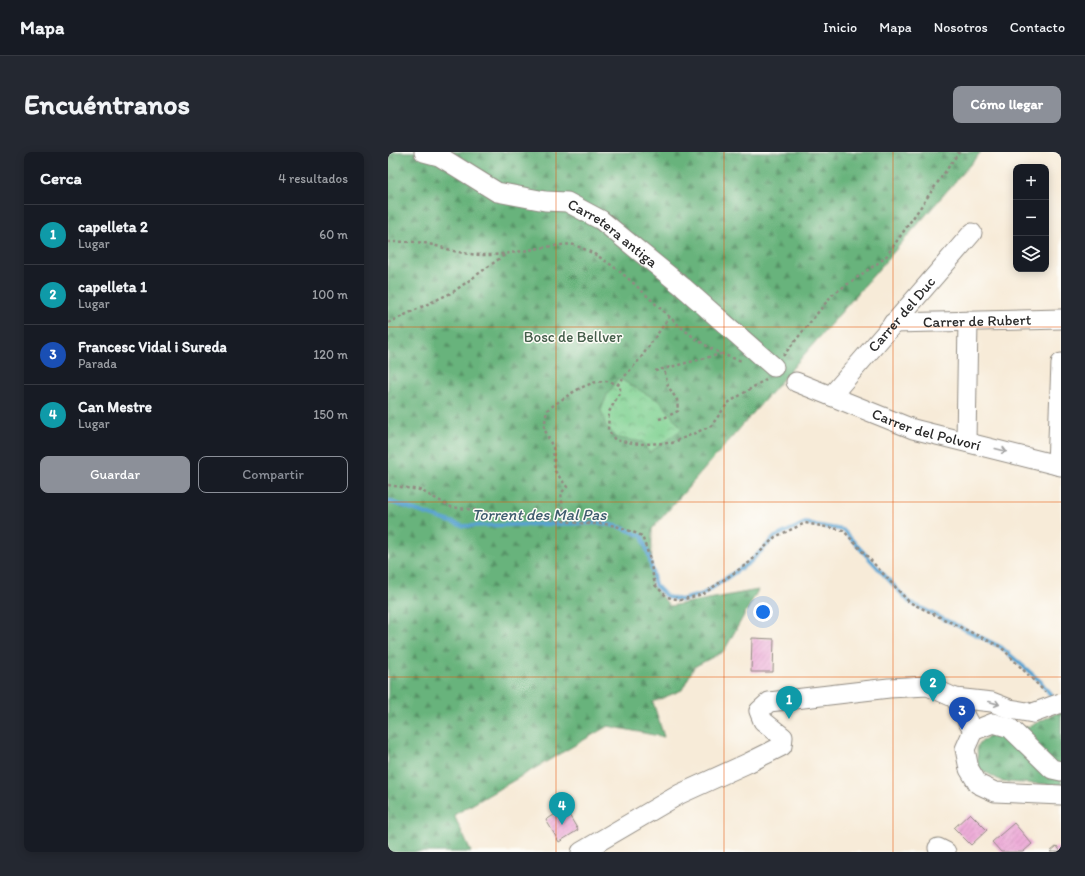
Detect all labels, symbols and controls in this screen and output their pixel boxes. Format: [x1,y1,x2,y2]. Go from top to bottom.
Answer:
text: Mapa [20,16,64,39]
text: Inicio [823,19,857,36]
text: Mapa [879,19,912,36]
text: Nosotros [934,19,988,36]
text: Contacto [1010,19,1065,36]
button: Cómo llegar [953,86,1061,123]
text: Encuéntranos [24,87,190,121]
map controls [1013,164,1049,272]
button: + [1013,164,1049,200]
text: Cerca [40,168,82,188]
text: 4 resultados [278,171,348,186]
street label: Carretera antiga [565,195,661,272]
button: − [1013,200,1049,236]
text: capelleta 2 [78,218,148,236]
text: 1 [50,227,56,242]
text: 60 m [319,227,348,242]
text: Lugar [78,236,110,251]
button: layers [1013,236,1049,272]
street label: Carrer del Duc [864,273,939,356]
text: capelleta 1 [78,278,147,296]
text: 2 [50,287,56,302]
text: 100 m [312,287,348,302]
text: Lugar [78,296,110,311]
street label: Carrer de Rubert [923,311,1032,331]
park label: Bosc de Bellver [524,328,622,346]
text: Francesc Vidal i Sureda [78,338,227,356]
text: 3 [49,347,57,362]
text: 120 m [313,347,348,362]
text: Parada [78,356,117,371]
text: Can Mestre [78,398,152,416]
street label: Carrer del Polvorí [869,404,983,455]
text: 4 [49,407,57,422]
text: 150 m [313,407,348,422]
text: Lugar [78,416,110,431]
one-way arrow [995,447,1008,455]
button: Guardar [40,456,190,493]
button: Compartir [198,456,348,493]
water label: Torrent des Mal Pas [472,505,607,524]
your location [753,602,773,622]
pin: 2 [920,669,946,702]
pin: 1 [776,686,802,719]
pin: 3 [949,697,975,730]
one-way arrow [987,700,1000,707]
pin: 4 [549,792,575,825]

